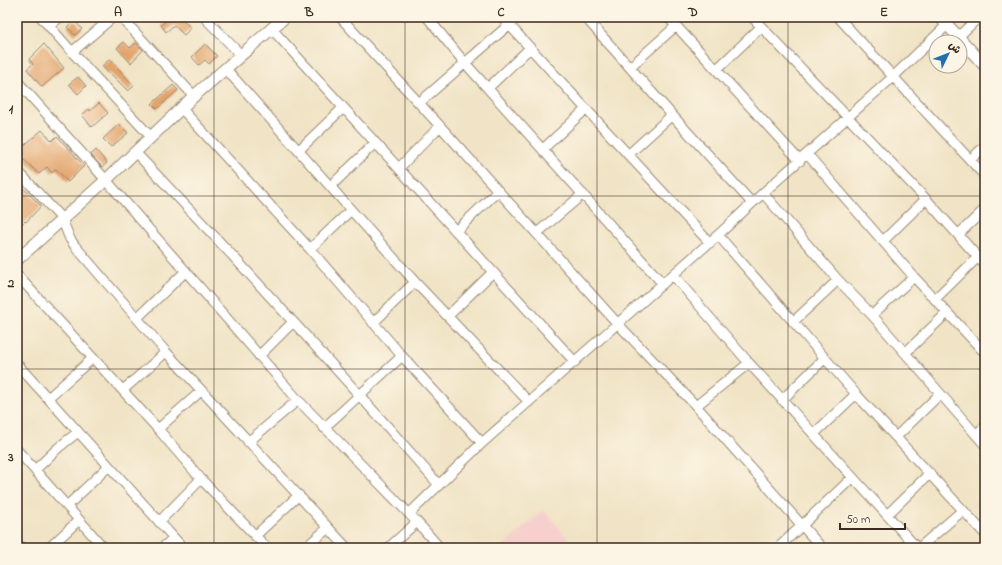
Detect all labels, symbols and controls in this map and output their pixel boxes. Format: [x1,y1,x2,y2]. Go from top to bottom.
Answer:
text: A [114,3,122,22]
text: B [304,3,314,22]
text: C [497,3,505,22]
text: D [687,3,698,22]
text: E [880,3,888,22]
north arrow [928,34,968,74]
text: ش [945,38,965,58]
text: 1 [9,100,14,119]
text: 2 [7,274,15,293]
text: 3 [7,448,14,467]
scale bar [840,505,905,531]
text: 50 m [846,511,870,529]

